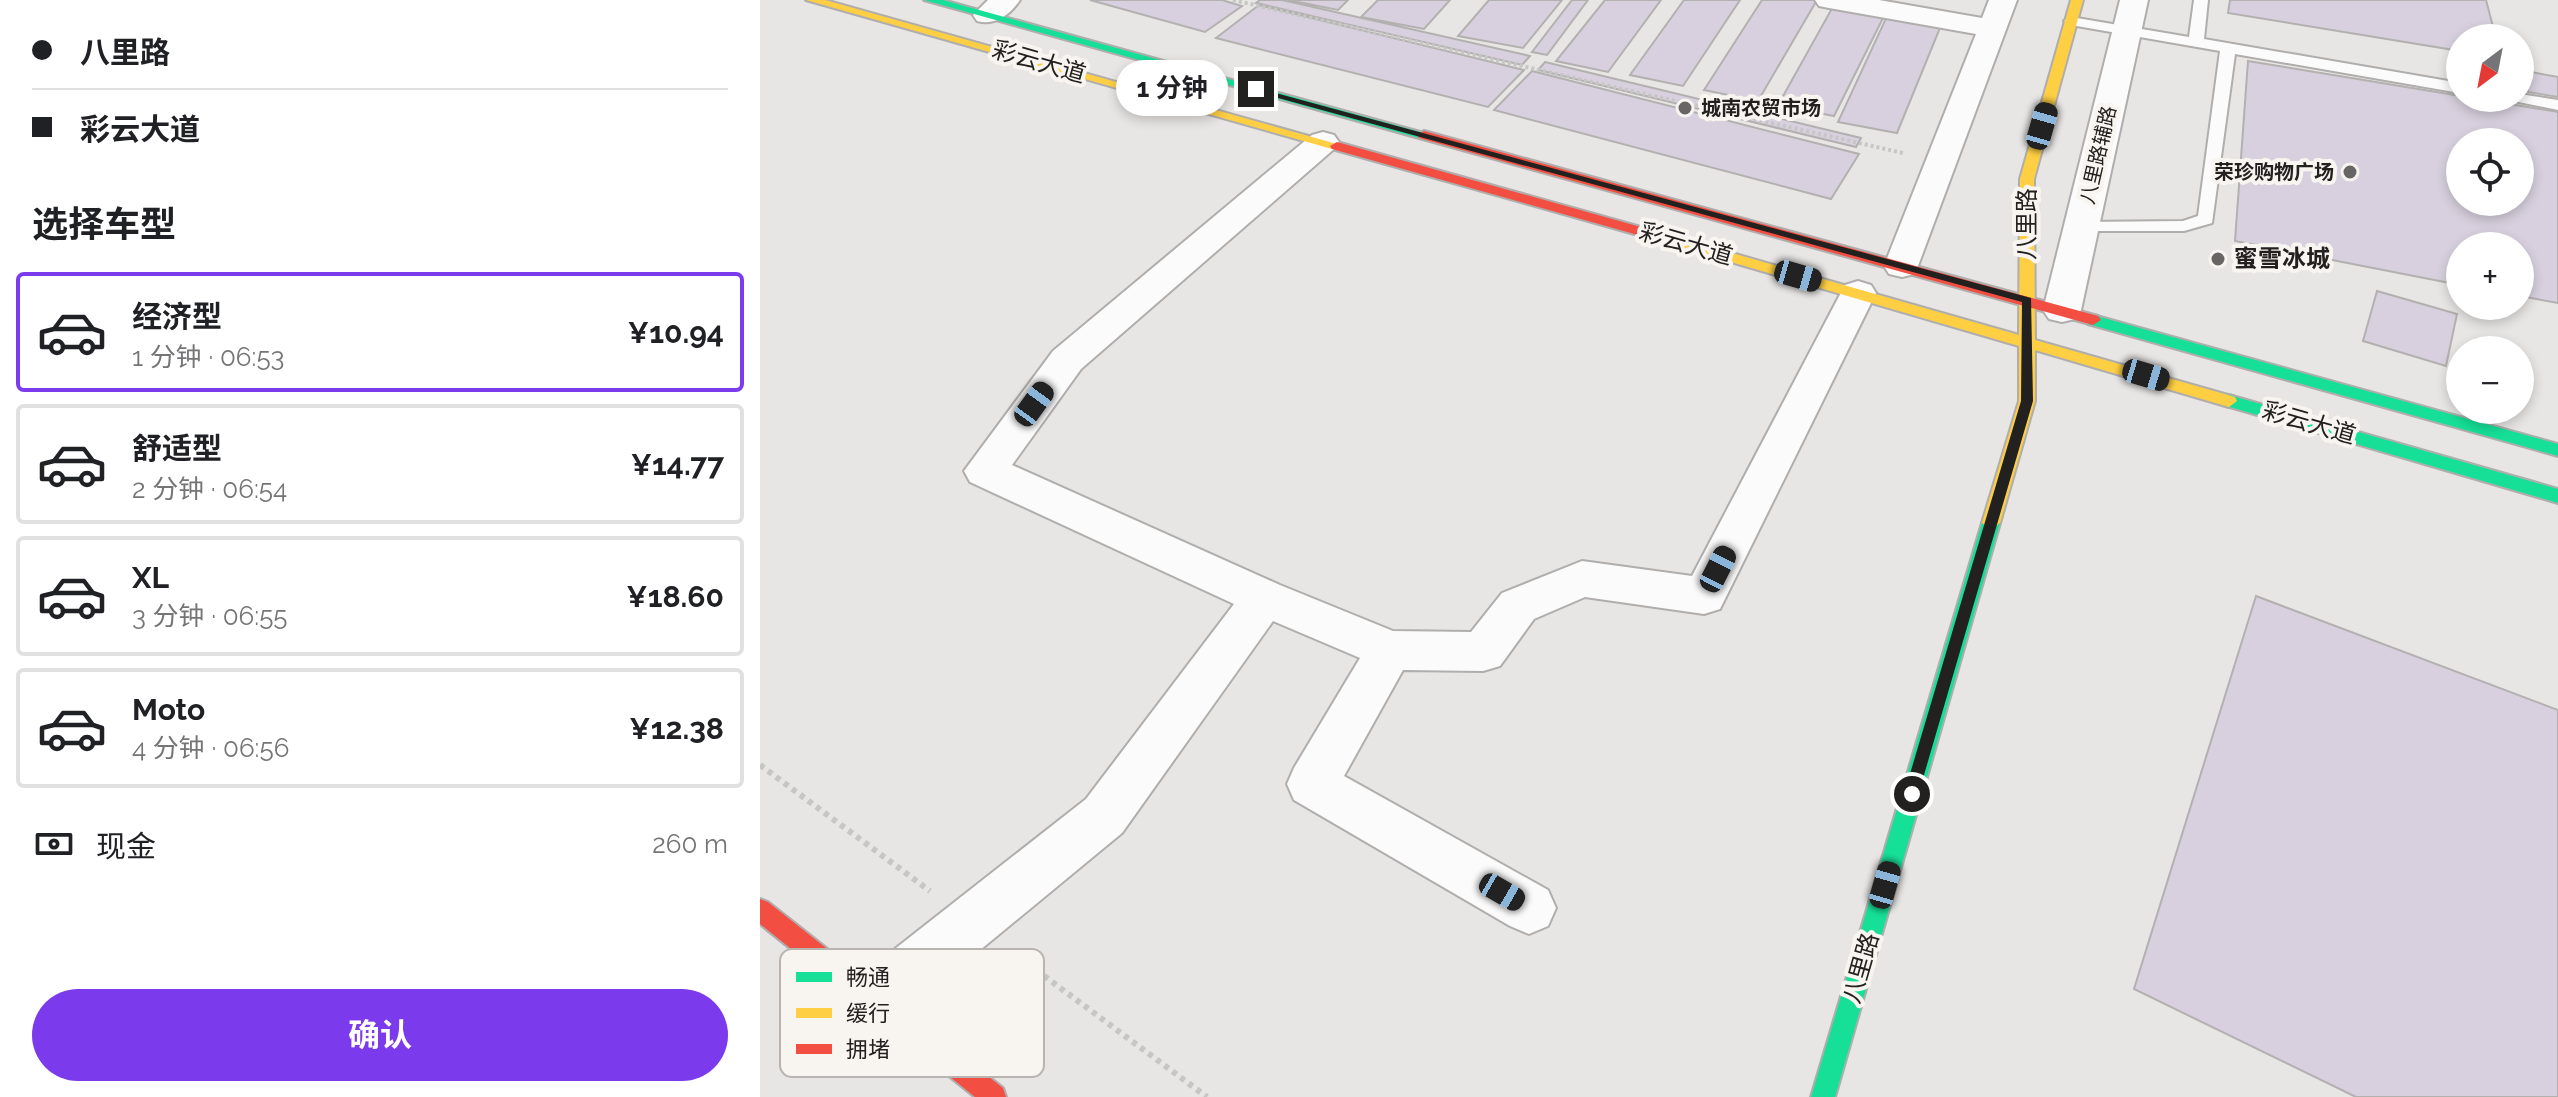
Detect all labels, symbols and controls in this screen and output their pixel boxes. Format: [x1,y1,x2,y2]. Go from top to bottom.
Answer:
north arrow [2446,24,2534,112]
map controls [2446,24,2534,424]
street label: 彩云大道 [989,34,1089,89]
text: 八里路 [80,35,170,70]
callout: 1 分钟 [1116,61,1228,117]
route end [1238,71,1274,107]
text: 1 分钟 [1136,73,1208,103]
place label: 城南农贸市场 [1701,96,1821,120]
marker: 城南农贸市场 [1676,99,1694,117]
car [2024,100,2060,152]
street label: 八里路辅路 [2075,104,2121,206]
text: 彩云大道 [80,112,200,147]
button: locate [2446,128,2534,216]
place label: 荣珍购物广场 [2214,160,2334,184]
marker: 荣珍购物广场 [2341,163,2359,181]
street label: 八里路 [2012,188,2041,260]
text: 选择车型 [32,203,176,245]
street label: 彩云大道 [1636,216,1736,271]
button: + [2446,232,2534,320]
place label: 蜜雪冰城 [2234,244,2330,273]
marker: 蜜雪冰城 [2209,250,2227,268]
car [1772,258,1824,294]
icon: car [36,296,108,368]
text: 经济型 [132,299,222,334]
text: ¥10.94 [628,315,724,350]
button: − [2446,336,2534,424]
text: 1 分钟 · 06:53 [132,342,284,372]
car [2120,357,2172,393]
car [1010,378,1058,430]
street label: 彩云大道 [2259,395,2359,450]
icon: car [36,428,108,500]
text: 舒适型 [132,431,222,466]
text: ¥14.77 [631,447,724,482]
text: 2 分钟 · 06:54 [132,474,287,504]
car [1696,542,1740,596]
icon: car [36,560,108,632]
text: XL [132,560,169,595]
text: ¥18.60 [626,579,724,614]
text: 3 分钟 · 06:55 [132,601,288,631]
icon: car [36,692,108,764]
text: Moto [132,692,205,727]
text: ¥12.38 [629,711,724,746]
text: 4 分钟 · 06:56 [132,733,289,763]
route start [1894,776,1930,812]
icon: cash [32,822,76,866]
text: 现金 [96,829,156,864]
text: 260 m [652,829,728,859]
car [1867,859,1903,911]
car [1475,870,1529,914]
street label: 八里路 [1837,929,1884,1006]
legend [780,949,1044,1077]
text: 畅通 [846,964,890,990]
button: 确认 [32,989,728,1081]
text: 缓行 [846,1000,890,1026]
text: 拥堵 [846,1036,890,1062]

